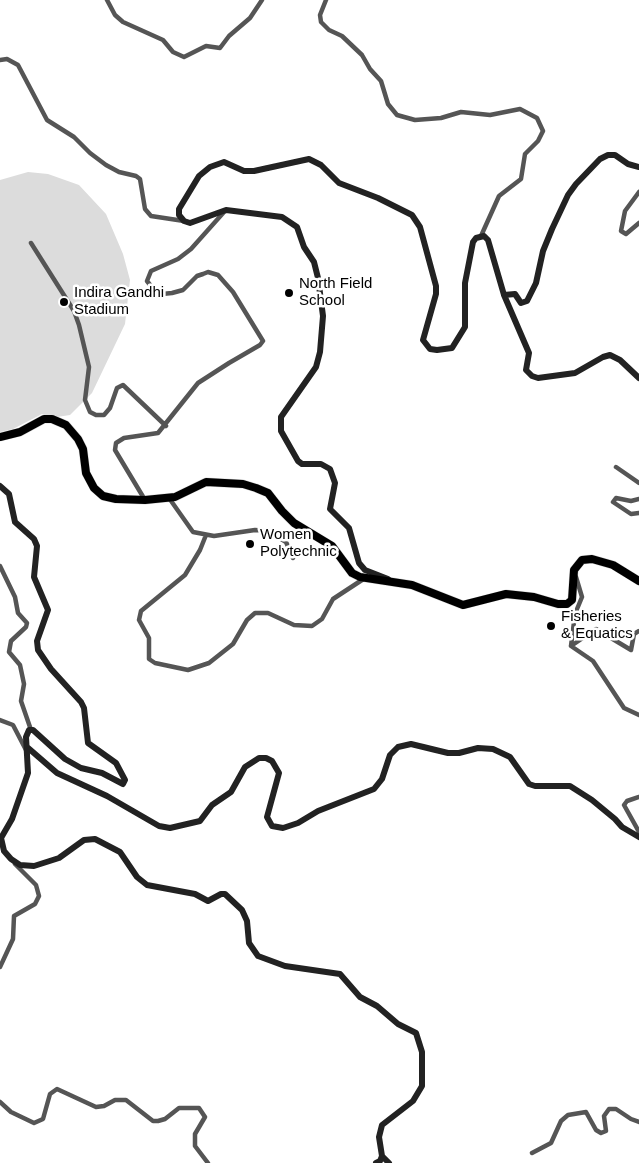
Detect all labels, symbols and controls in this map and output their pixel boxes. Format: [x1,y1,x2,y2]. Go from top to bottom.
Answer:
place label: North Field School [299,275,372,310]
place label: Indira Gandhi Stadium [74,284,164,319]
marker: North Field School [283,287,295,299]
marker: Indira Gandhi Stadium [58,296,70,308]
place label: Women Polytechnic [260,526,337,561]
marker: Women Polytechnic [244,538,256,550]
place label: Fisheries & Equatics [561,608,633,643]
marker: Fisheries & Equatics [545,620,557,632]

